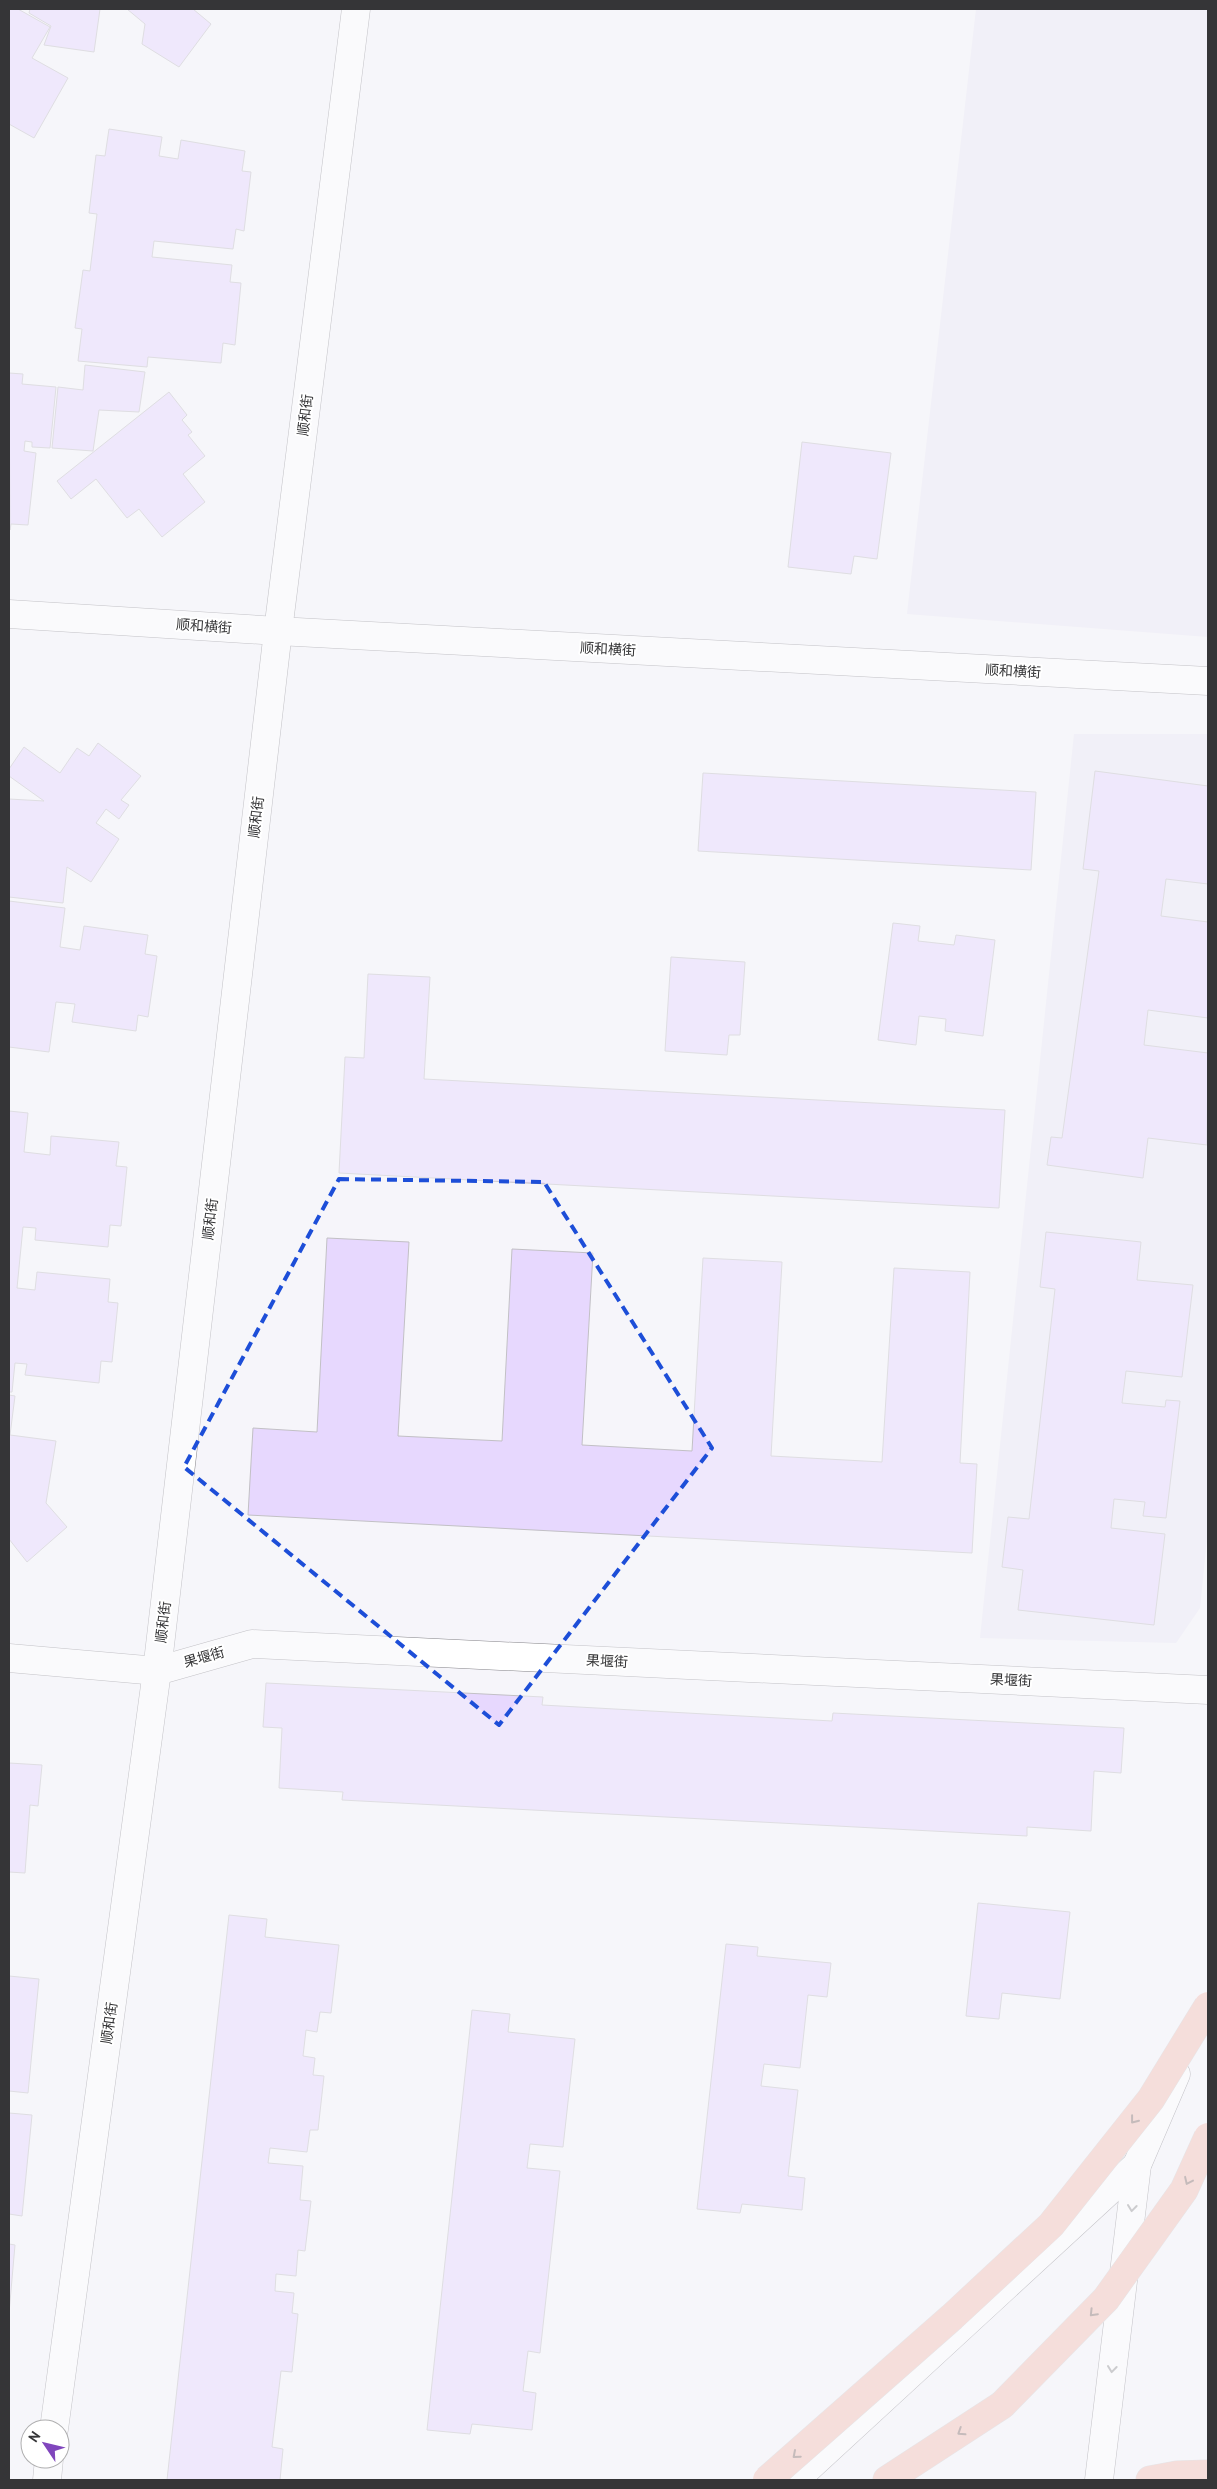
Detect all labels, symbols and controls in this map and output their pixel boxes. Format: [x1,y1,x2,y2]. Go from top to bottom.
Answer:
street label: 顺和街 [294,393,316,437]
street label: 顺和横街 [175,615,233,637]
street label: 顺和横街 [580,639,636,659]
street label: 顺和横街 [985,661,1041,681]
street label: 顺和街 [245,795,267,839]
street label: 顺和街 [199,1197,221,1241]
street label: 顺和街 [152,1600,174,1644]
street label: 果堰街 [181,1643,227,1671]
street label: 果堰街 [586,1651,628,1671]
street label: 果堰街 [990,1670,1032,1690]
street label: 顺和街 [97,2001,121,2045]
one-way arrow [1132,2114,1140,2123]
one-way arrow [1183,2176,1194,2185]
one-way arrow [1127,2204,1138,2212]
one-way arrow [1090,2307,1099,2316]
one-way arrow [1107,2366,1118,2374]
north arrow [20,2419,70,2469]
one-way arrow [958,2426,967,2435]
text: N [24,2428,44,2445]
one-way arrow [792,2449,801,2458]

